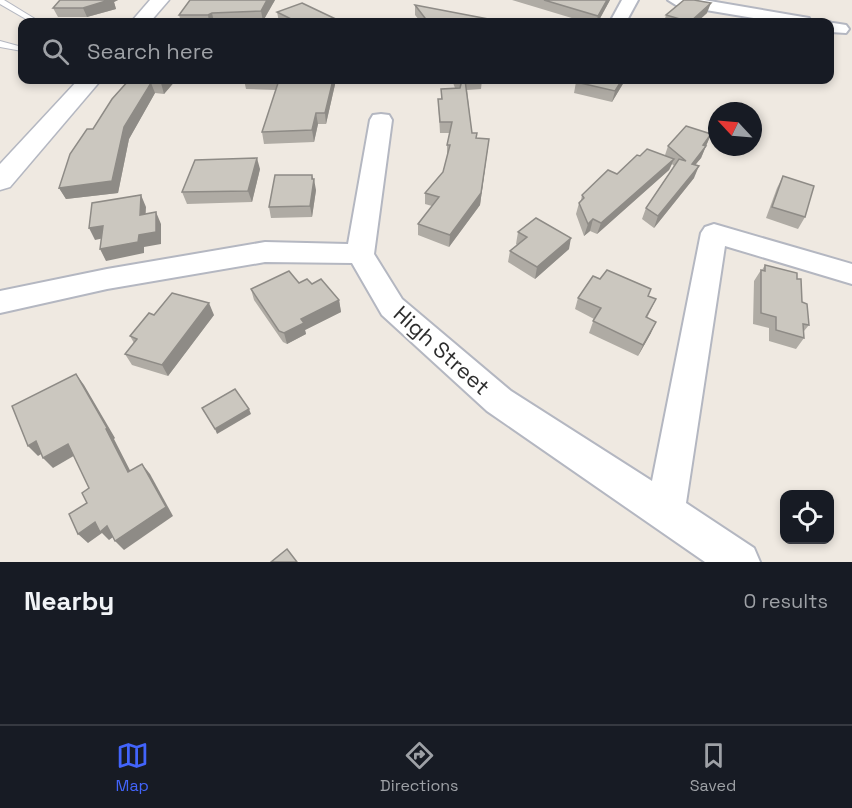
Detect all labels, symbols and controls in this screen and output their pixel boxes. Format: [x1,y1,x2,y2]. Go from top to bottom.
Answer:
search box [18,18,834,84]
icon: search [39,35,72,68]
text: Search here [87,37,214,65]
north arrow [708,102,762,156]
street label: High Street [388,299,496,401]
map controls [780,490,834,544]
button: locate [780,490,834,544]
text: Nearby [24,584,114,618]
text: 0 results [744,588,828,614]
tab: Map [116,739,149,796]
tab: Directions [380,739,459,796]
tab: Saved [690,739,736,796]

